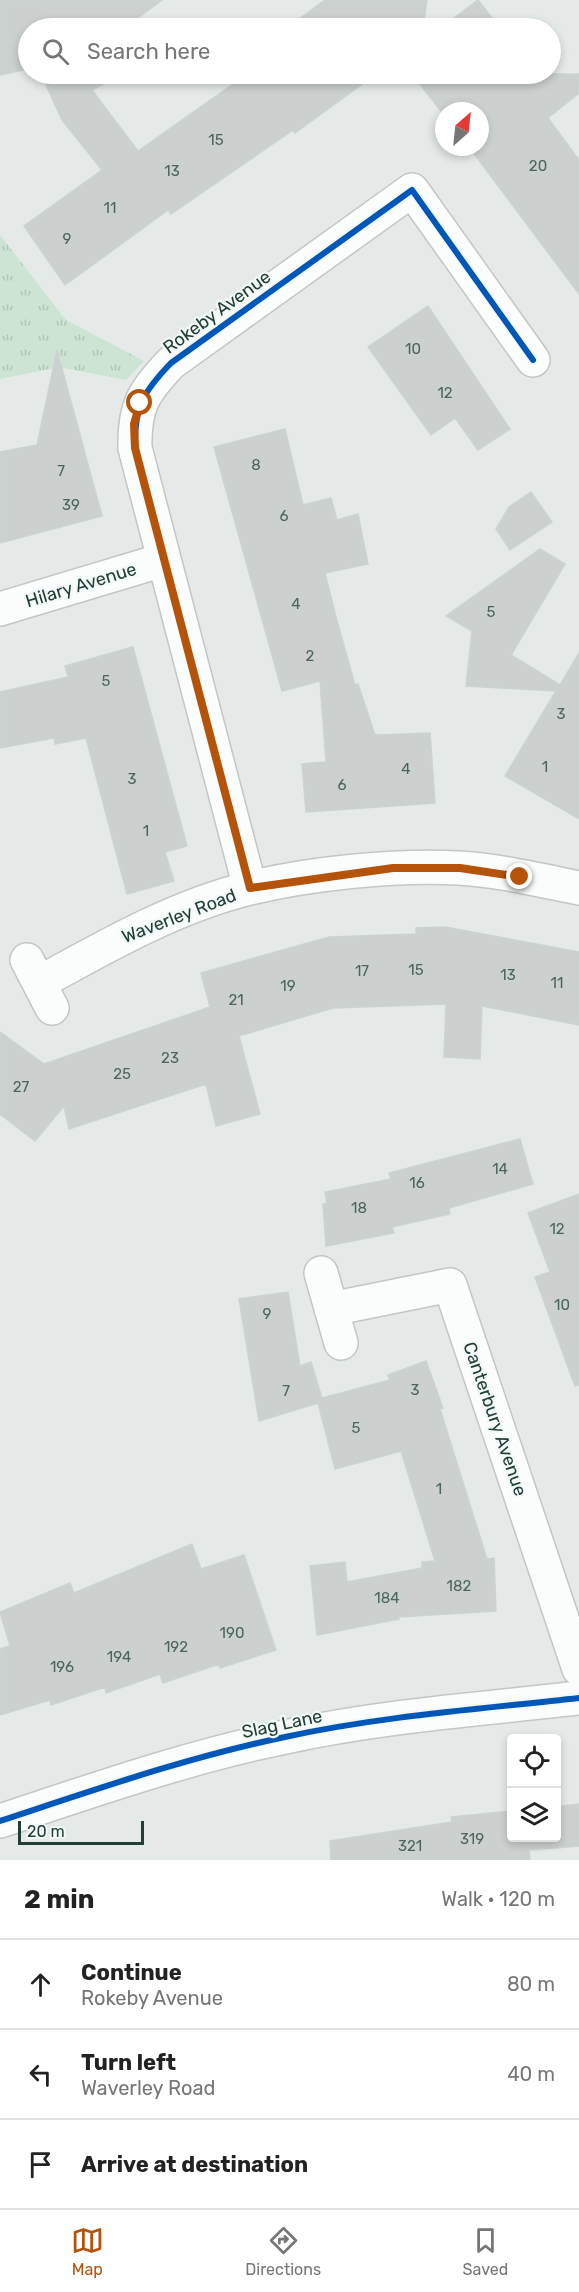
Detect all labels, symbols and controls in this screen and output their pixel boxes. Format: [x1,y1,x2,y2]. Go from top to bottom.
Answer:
search box [18,18,561,84]
icon: search [39,35,72,68]
text: Search here [87,38,210,65]
north arrow [435,102,489,156]
house number: 15 [208,131,224,149]
house number: 20 [529,157,547,175]
house number: 13 [164,162,180,180]
house number: 11 [104,199,116,217]
house number: 9 [63,230,72,248]
street label: Rokeby Avenue [159,266,275,358]
house number: 10 [405,340,421,358]
house number: 12 [437,384,453,402]
route start [126,389,152,415]
house number: 8 [251,456,261,474]
house number: 7 [57,462,65,480]
house number: 39 [62,496,80,514]
house number: 6 [279,507,289,525]
street label: Hilary Avenue [23,558,139,612]
house number: 4 [291,595,301,613]
house number: 5 [487,603,496,621]
house number: 2 [306,647,315,665]
house number: 5 [102,672,111,690]
house number: 3 [556,705,566,723]
house number: 1 [542,758,548,776]
house number: 4 [401,760,411,778]
house number: 3 [127,770,137,788]
house number: 6 [337,776,347,794]
house number: 1 [143,822,149,840]
route end [506,863,532,889]
street label: Waverley Road [119,884,239,948]
house number: 15 [408,961,424,979]
house number: 17 [355,962,369,980]
house number: 13 [500,966,516,984]
house number: 11 [551,974,563,992]
house number: 19 [280,977,296,995]
house number: 21 [228,991,244,1009]
house number: 23 [161,1049,179,1067]
house number: 25 [113,1065,131,1083]
house number: 27 [13,1078,30,1096]
house number: 14 [492,1160,508,1178]
house number: 16 [409,1174,425,1192]
house number: 18 [351,1199,367,1217]
house number: 12 [549,1220,565,1238]
house number: 10 [554,1296,570,1314]
house number: 9 [263,1305,272,1323]
street label: Canterbury Avenue [458,1339,532,1499]
house number: 3 [410,1381,420,1399]
house number: 7 [282,1382,290,1400]
house number: 5 [352,1419,361,1437]
house number: 1 [436,1480,442,1498]
house number: 182 [447,1577,472,1595]
house number: 184 [374,1589,400,1607]
house number: 190 [220,1624,244,1642]
house number: 192 [164,1638,188,1656]
house number: 194 [107,1648,131,1666]
house number: 196 [50,1658,74,1676]
street label: Slag Lane [240,1705,324,1743]
map controls [507,1734,561,1842]
button: locate [507,1734,561,1788]
button: layers [507,1788,561,1842]
scale bar [18,1818,144,1846]
text: 20 m [27,1822,65,1841]
house number: 319 [460,1830,484,1848]
house number: 321 [398,1837,422,1855]
text: 2 min [24,1884,94,1915]
text: Walk · 120 m [441,1887,555,1911]
text: Continue [81,1959,182,1986]
icon: ahead [24,1968,57,2001]
text: 80 m [507,1972,555,1996]
text: Rokeby Avenue [81,1986,223,2010]
text: Turn left [81,2049,176,2076]
icon: left [24,2058,57,2091]
text: 40 m [507,2062,555,2086]
text: Waverley Road [81,2076,215,2100]
icon: arrive [24,2148,57,2181]
text: Arrive at destination [81,2151,308,2178]
tab: Map [71,2224,104,2279]
tab: Directions [245,2224,321,2279]
tab: Saved [463,2224,508,2279]

